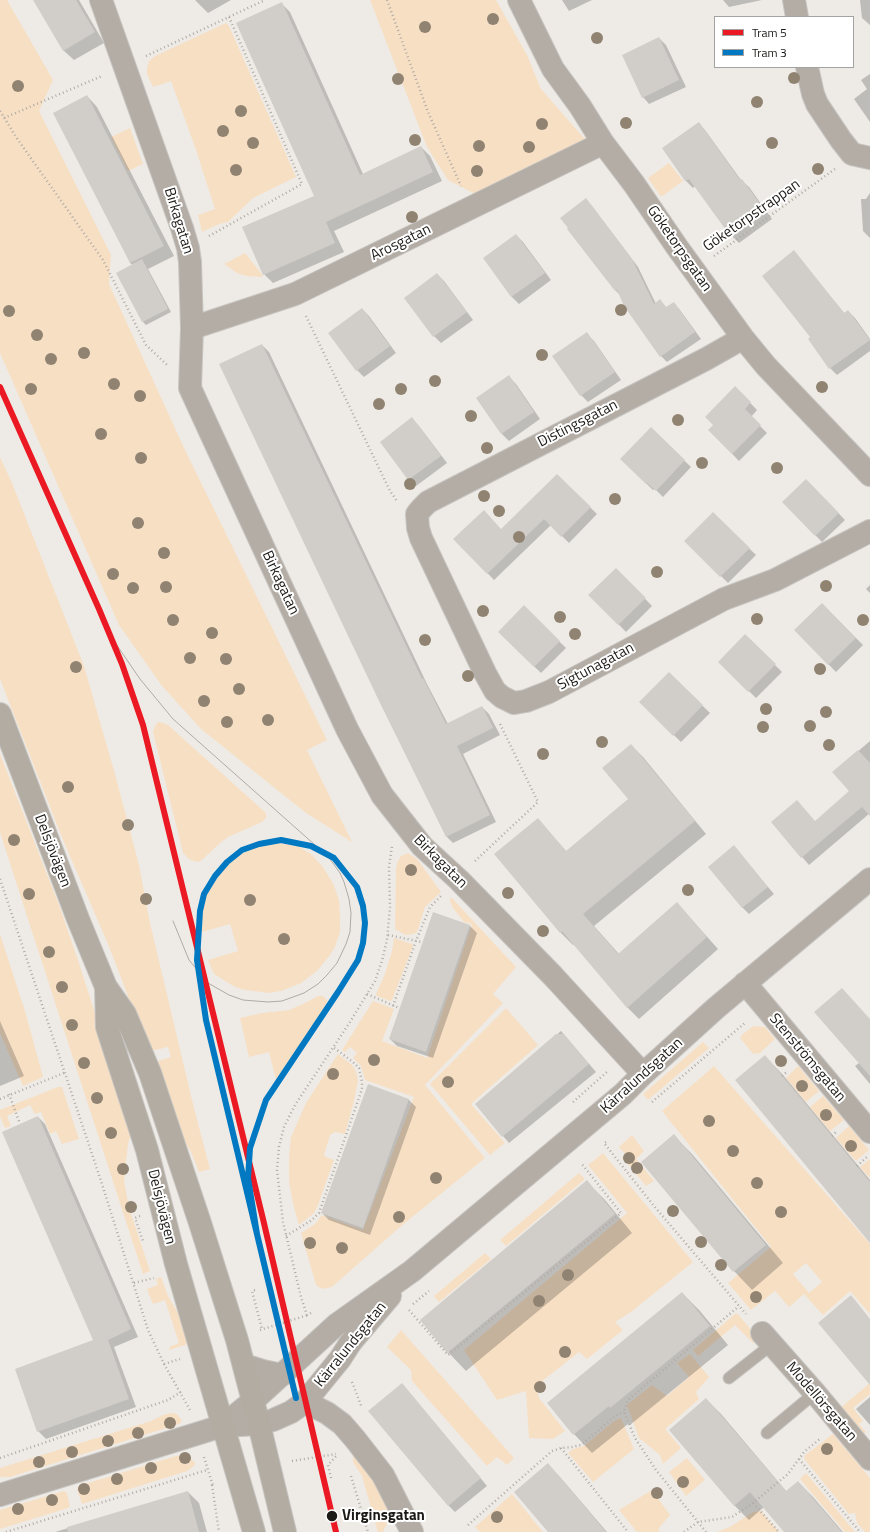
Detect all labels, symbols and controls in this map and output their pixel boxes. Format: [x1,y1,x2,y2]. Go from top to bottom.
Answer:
legend [714,16,854,68]
text: Tram 5 [752,23,787,42]
text: Tram 3 [752,43,787,62]
street label: Göketorpstrappan [700,176,804,256]
street label: Birkagatan [159,186,197,256]
street label: Göketorpsgatan [643,203,715,295]
street label: Arosgatan [368,221,434,265]
street label: Distingsgatan [535,396,621,452]
street label: Birkagatan [257,548,303,618]
street label: Sigtunagatan [555,639,637,695]
street label: Delsjövägen [30,812,74,890]
street label: Birkagatan [409,831,471,893]
street label: Stenströmsgatan [765,1010,849,1106]
street label: Kärralundsgatan [597,1034,687,1118]
street label: Delsjövägen [143,1168,179,1246]
street label: Kärralundsgatan [311,1299,391,1391]
street label: Modellörsgatan [782,1359,860,1445]
place label: Virginsgatan [342,1507,425,1525]
marker: Virginsgatan [325,1509,339,1523]

